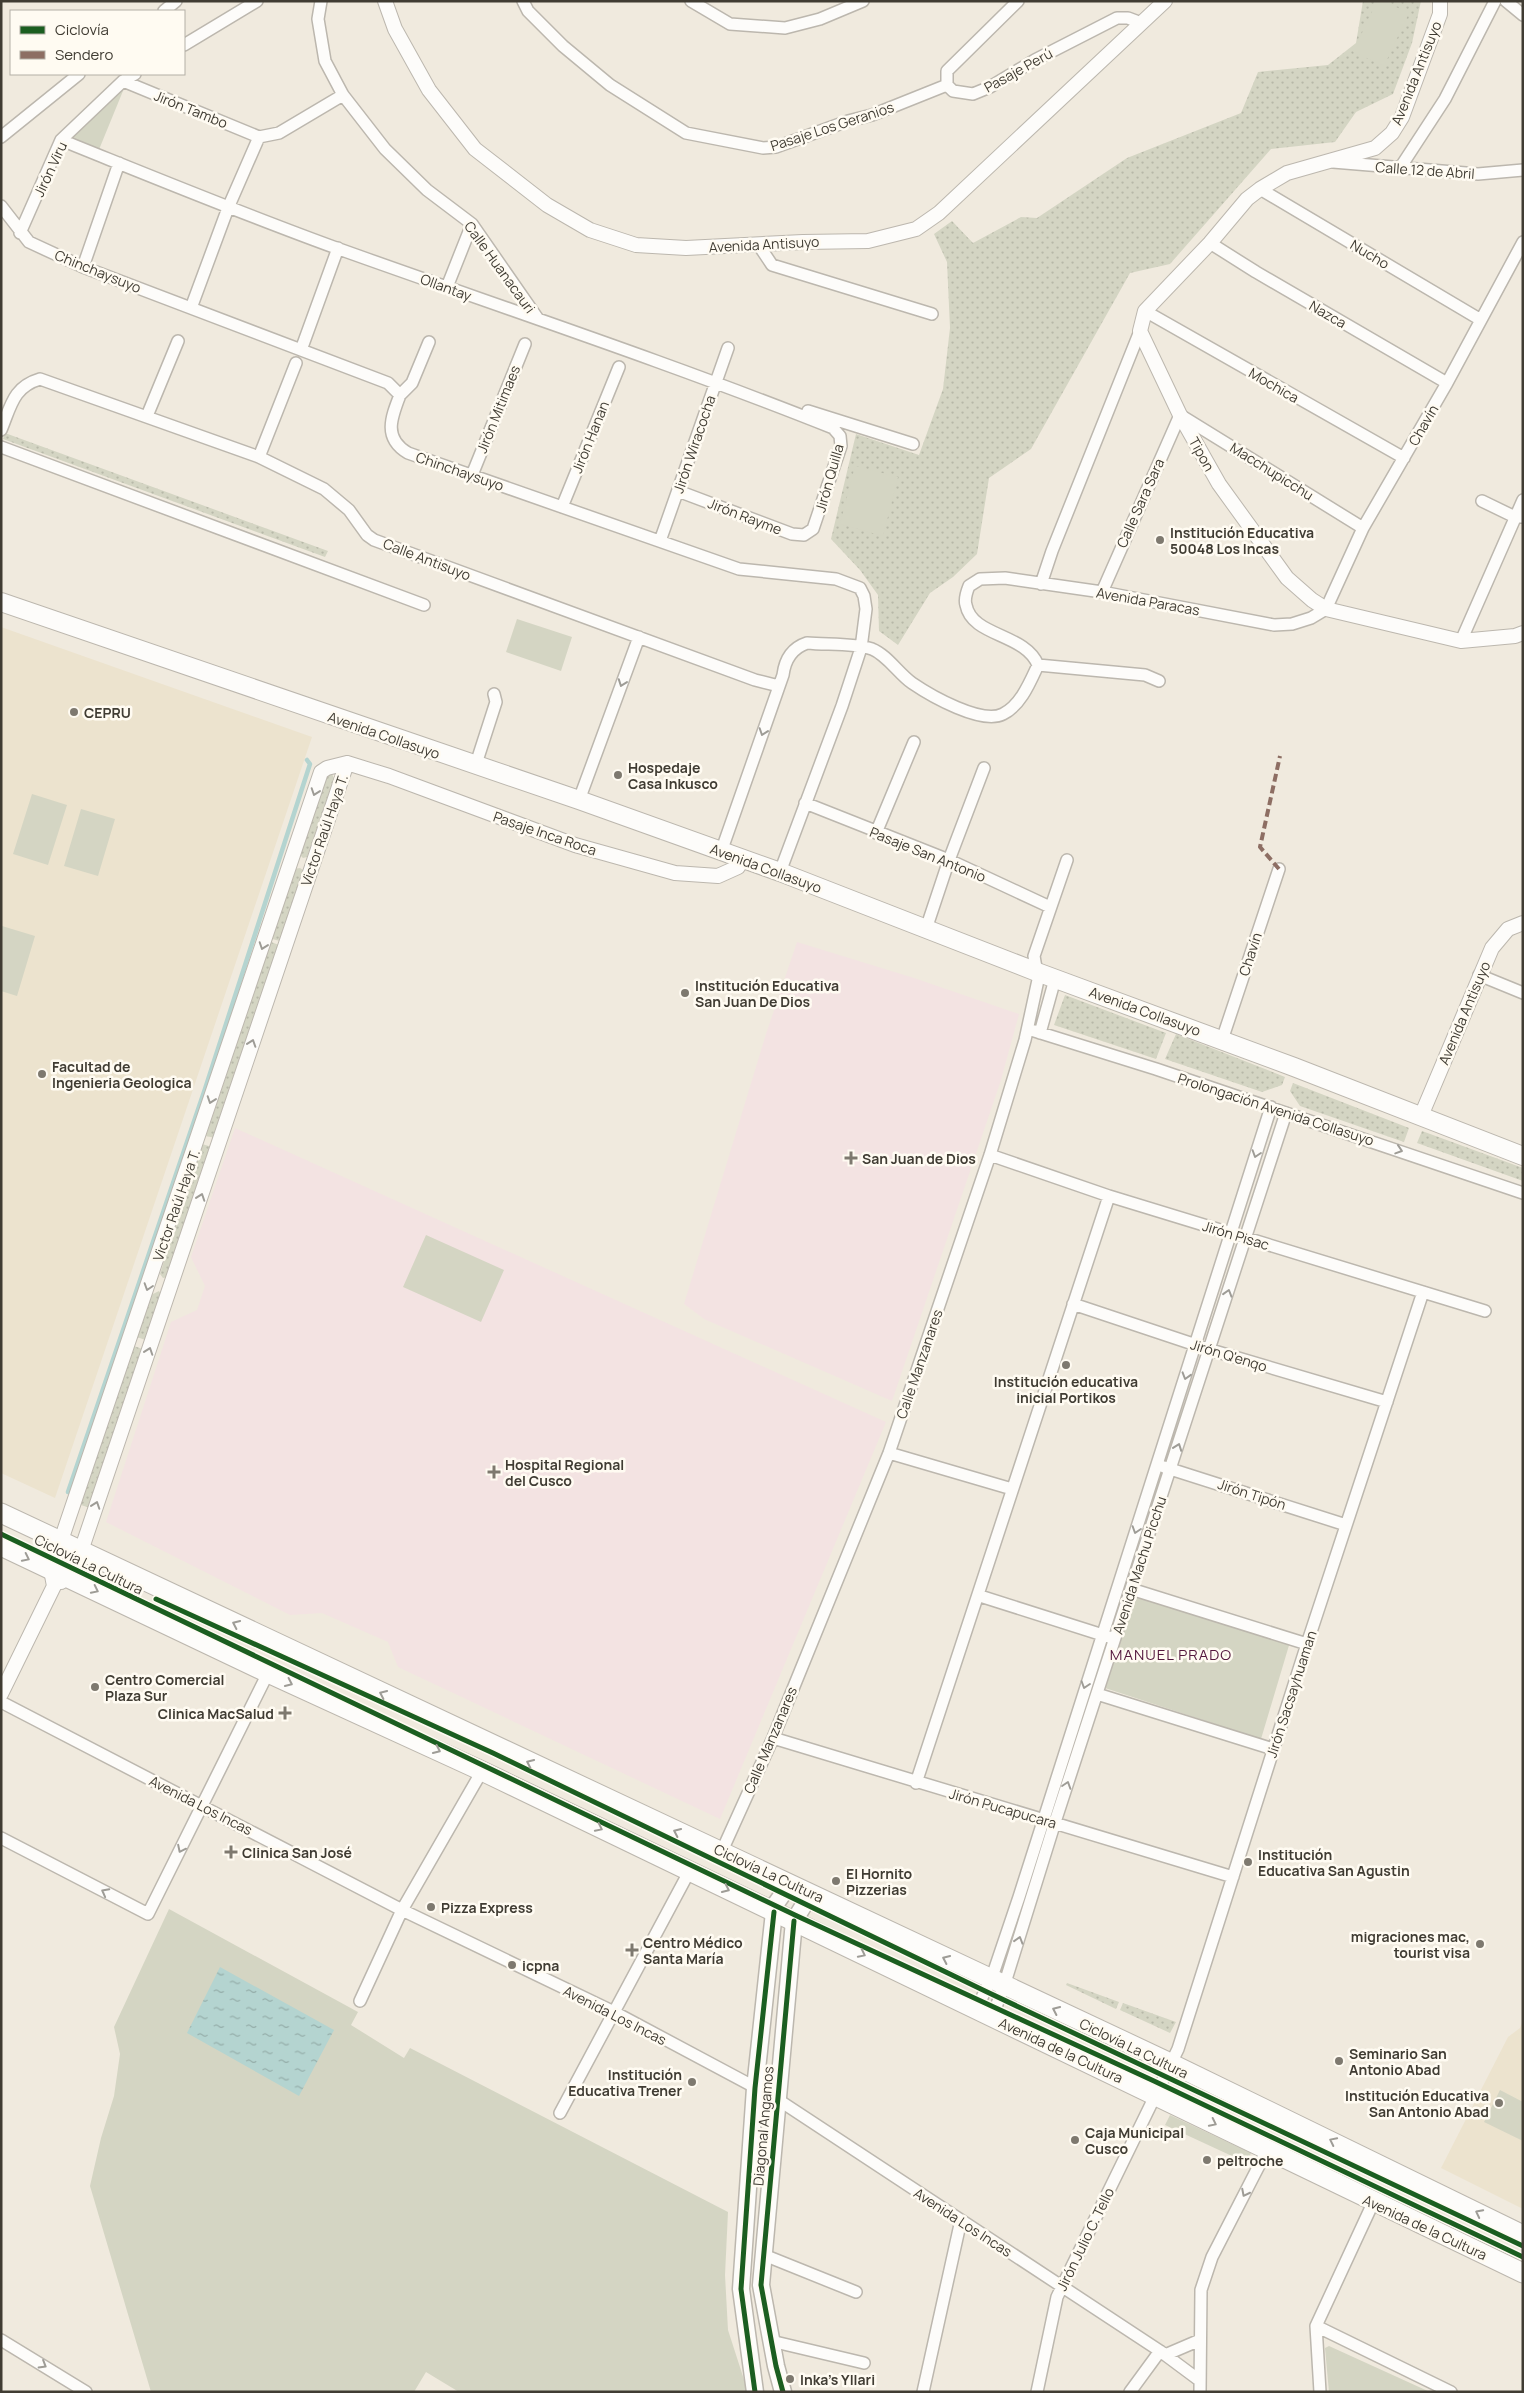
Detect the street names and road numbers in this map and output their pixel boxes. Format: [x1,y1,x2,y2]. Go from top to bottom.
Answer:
street label: Avenida Antisuyo [1386,18,1446,128]
street label: Pasaje Perú [980,43,1056,97]
street label: Jirón Tambo [151,86,231,132]
street label: Pasaje Los Geranios [768,97,896,155]
street label: Jirón Viru [29,138,71,200]
street label: Calle 12 de Abril [1375,157,1475,183]
street label: Calle Huanacauri [460,217,540,317]
street label: Avenida Antisuyo [708,232,820,256]
street label: Nucho [1347,235,1393,273]
street label: Chinchaysuyo [52,245,144,297]
street label: Ollantay [418,269,475,305]
street label: Nazca [1306,296,1350,332]
street label: Jirón Mitimaes [472,362,524,456]
street label: Mochica [1245,363,1303,407]
street label: Jirón Wiracocha [668,393,720,495]
street label: Jirón Hanan [567,398,613,476]
street label: Chavín [1404,401,1442,449]
street label: Tipon [1185,433,1219,475]
street label: Macchupicchu [1227,438,1317,504]
street label: Jirón Quilla [810,442,848,514]
street label: Chinchaysuyo [414,447,506,495]
street label: Calle Sara Sara [1112,455,1168,551]
street label: Jirón Rayme [705,493,785,539]
street label: Calle Antisuyo [380,534,474,584]
street label: Avenida Paracas [1095,583,1201,619]
street label: Avenida Collasuyo [325,707,443,763]
street label: Victor Raúl Haya T. [296,772,352,888]
street label: Pasaje Inca Roca [491,806,599,860]
street label: Pasaje San Antonio [867,822,989,886]
street label: Avenida Collasuyo [708,839,824,897]
street label: Chavín [1234,930,1266,978]
street label: Avenida Antisuyo [1434,958,1494,1068]
street label: Avenida Collasuyo [1087,982,1203,1040]
street label: Prolongación Avenida Collasuyo [1176,1068,1376,1150]
street label: Victor Raúl Haya T. [148,1147,204,1263]
street label: Jirón Pisac [1200,1216,1272,1254]
street label: Calle Manzanares [891,1307,947,1421]
street label: Jirón Q'enqo [1188,1334,1270,1376]
street label: Jirón Tipón [1216,1474,1288,1514]
street label: Avenida Machu Picchu [1108,1494,1170,1636]
street label: Ciclovía La Cultura [31,1529,147,1599]
street label: Jirón Sacsayhuaman [1261,1628,1321,1760]
street label: Calle Manzanares [739,1684,801,1796]
street label: Avenida Los Incas [146,1771,256,1839]
street label: Jirón Pucapucara [947,1784,1059,1832]
street label: Ciclovía La Cultura [711,1839,827,1907]
street label: Avenida Los Incas [560,1981,670,2049]
street label: Avenida de la Cultura [996,2013,1126,2087]
street label: Ciclovía La Cultura [1076,2013,1192,2083]
street label: Diagonal Angamos [748,2065,778,2187]
street label: Avenida Los Incas [910,2183,1016,2261]
street label: Jirón Julio C. Tello [1052,2184,1118,2294]
street label: Avenida de la Cultura [1360,2190,1490,2264]

